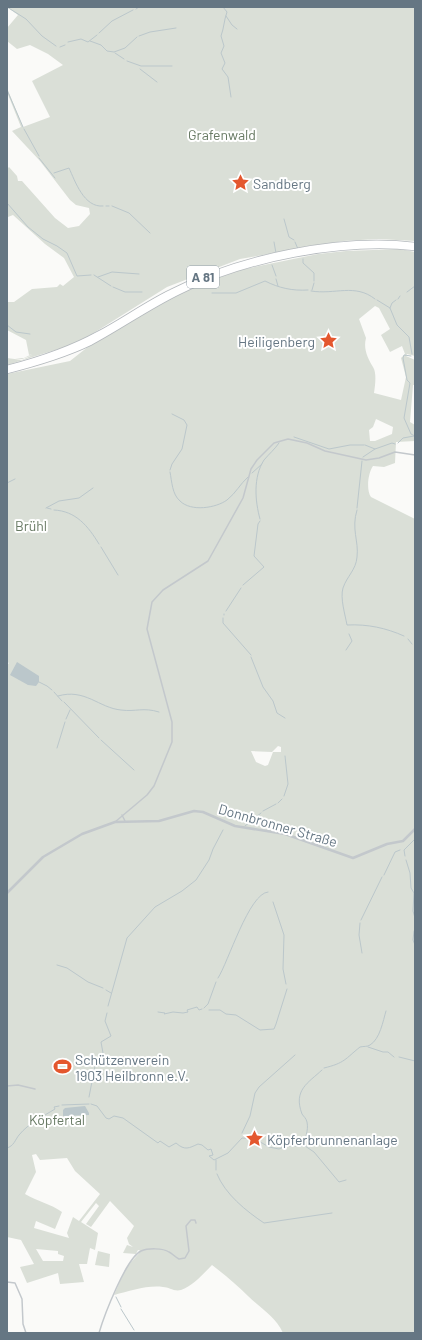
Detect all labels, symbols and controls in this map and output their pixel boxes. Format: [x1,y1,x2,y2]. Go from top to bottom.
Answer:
park label: Grafenwald [188,126,256,143]
place icon: Sandberg [230,173,250,193]
place label: Sandberg [253,175,311,192]
road number: A 81 [187,266,219,288]
place icon: Heiligenberg [318,331,338,351]
place label: Heiligenberg [238,333,315,350]
park label: Brühl [15,517,47,534]
street label: Donnbronner Straße [217,800,339,850]
place label: Schützenverein 1903 Heilbronn e.V. [75,1051,189,1084]
sports icon: Schützenverein 1903 Heilbronn e.V. [52,1057,72,1077]
park label: Köpfertal [29,1111,85,1128]
place icon: Köpferbrunnenanlage [244,1129,264,1149]
place label: Köpferbrunnenanlage [267,1131,398,1148]

